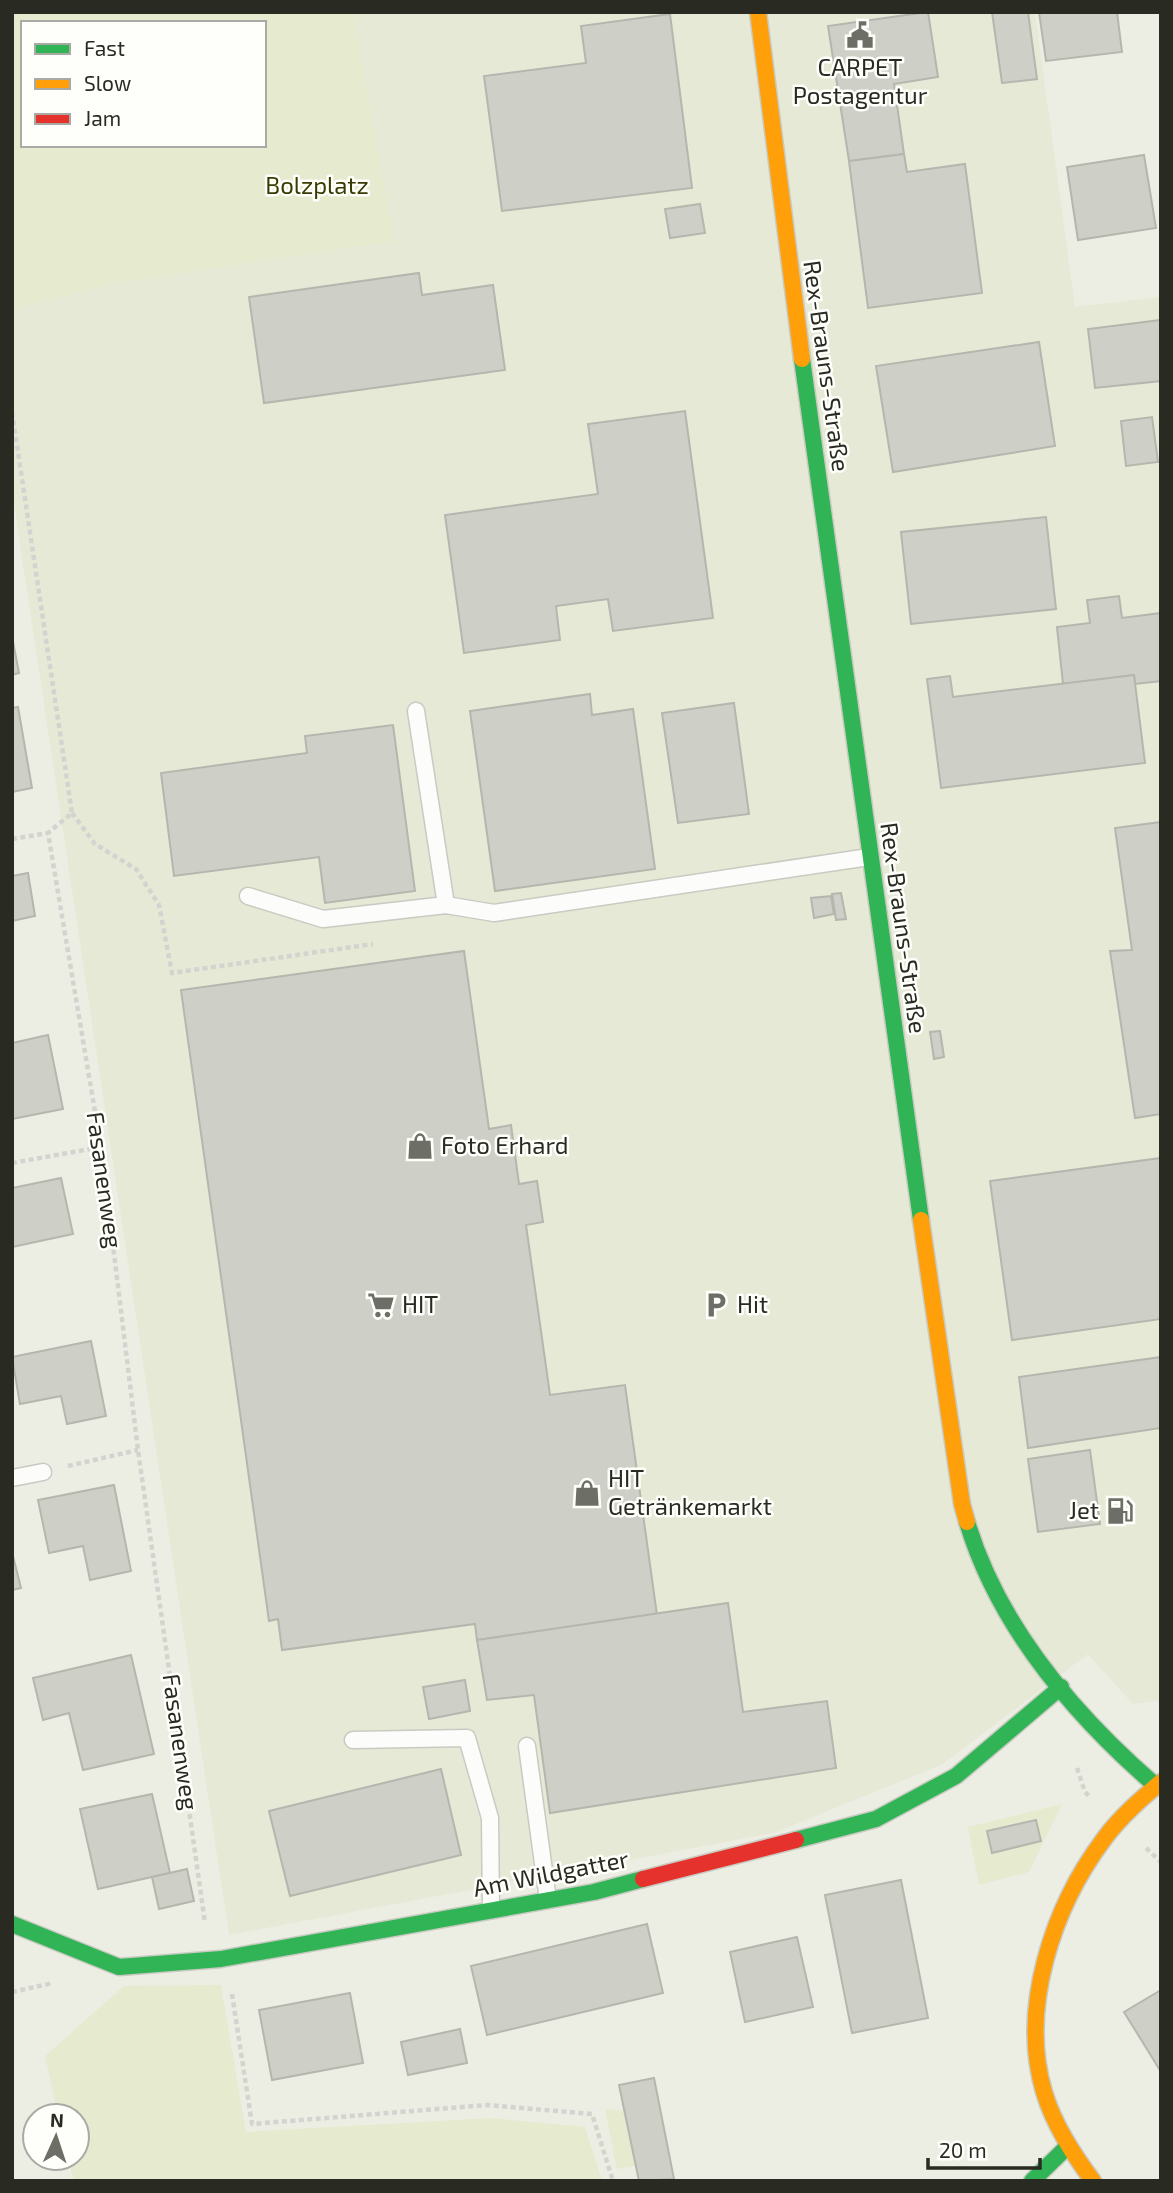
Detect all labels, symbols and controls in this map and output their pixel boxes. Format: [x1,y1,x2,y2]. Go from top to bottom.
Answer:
public building icon: CARPET Postagentur [845,20,875,50]
legend [21,21,266,147]
text: Fast [84,35,125,60]
place label: CARPET Postagentur [793,52,928,109]
text: Slow [84,70,131,95]
text: Jam [84,105,121,130]
park label: Bolzplatz [265,170,369,199]
street label: Rex-Brauns-Straße [798,258,857,473]
street label: Rex-Brauns-Straße [875,820,934,1035]
street label: Fasanenweg [82,1110,129,1250]
place label: Foto Erhard [441,1130,569,1159]
shop icon: Foto Erhard [405,1131,435,1161]
place label: HIT [402,1289,438,1318]
place label: Hit [737,1289,768,1318]
supermarket icon: HIT [366,1290,396,1320]
parking icon: Hit [701,1290,731,1320]
place label: HIT Getränkemarkt [608,1463,772,1520]
shop icon: HIT Getränkemarkt [572,1478,602,1508]
place label: Jet [1069,1495,1099,1524]
fuel station icon: Jet [1105,1496,1135,1526]
street label: Fasanenweg [158,1672,205,1812]
street label: Am Wildgatter [470,1843,631,1902]
north arrow [21,2102,91,2172]
text: N [49,2108,64,2131]
scale bar [928,2126,1040,2170]
text: 20 m [939,2137,987,2162]

